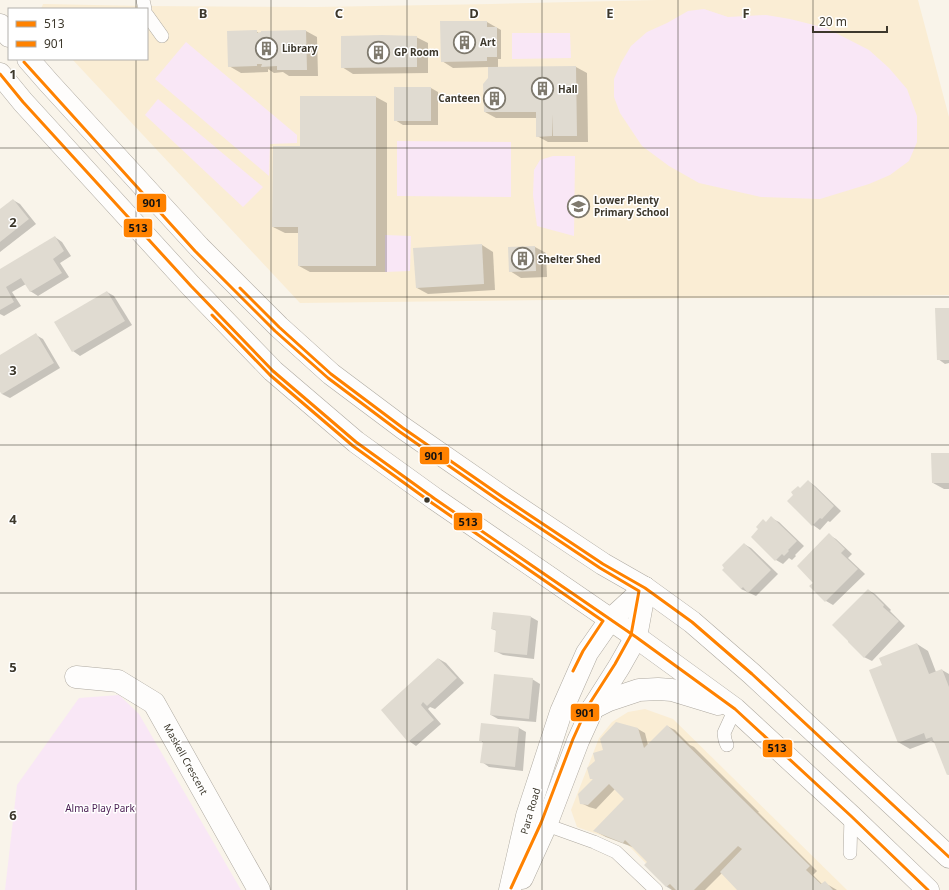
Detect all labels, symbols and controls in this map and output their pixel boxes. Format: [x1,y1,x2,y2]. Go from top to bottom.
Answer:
text: B [199,4,207,22]
text: C [335,4,343,22]
text: D [469,4,479,22]
text: E [606,4,614,22]
text: F [742,4,750,22]
legend [8,8,148,60]
scale bar [813,8,887,34]
text: 20 m [819,13,847,30]
text: 513 [44,15,65,32]
building icon: Art [451,29,477,55]
text: 901 [44,35,65,52]
building icon: Library [254,35,280,61]
place label: Art [480,35,496,49]
building icon: GP Room [366,39,392,65]
place label: Library [282,41,318,55]
place label: GP Room [394,45,439,59]
text: 1 [9,65,17,83]
building icon: Hall [529,76,555,102]
place label: Hall [558,82,578,96]
building icon: Canteen [482,85,508,111]
place label: Canteen [438,91,480,105]
line badge: 901 [136,193,167,213]
school or university icon: Lower Plenty Primary School [566,193,592,219]
place label: Lower Plenty Primary School [594,193,669,219]
text: 901 [143,195,161,210]
text: 2 [9,213,17,231]
line badge: 513 [123,218,153,238]
text: 513 [129,220,147,235]
building icon: Shelter Shed [509,246,535,272]
place label: Shelter Shed [538,252,601,266]
text: 3 [9,361,17,379]
line badge: 901 [419,446,450,465]
text: 901 [425,448,443,463]
unlabelled marker [422,495,432,505]
text: 4 [9,510,17,528]
line badge: 513 [453,512,483,531]
text: 513 [459,514,477,529]
text: 5 [9,658,17,676]
line badge: 901 [570,703,600,722]
text: 901 [576,705,594,720]
street label: Maskell Crescent [161,721,211,797]
line badge: 513 [762,739,793,758]
text: 513 [768,740,786,755]
street label: Para Road [517,786,543,836]
park label: Alma Play Park [65,801,135,815]
text: 6 [9,806,17,824]

